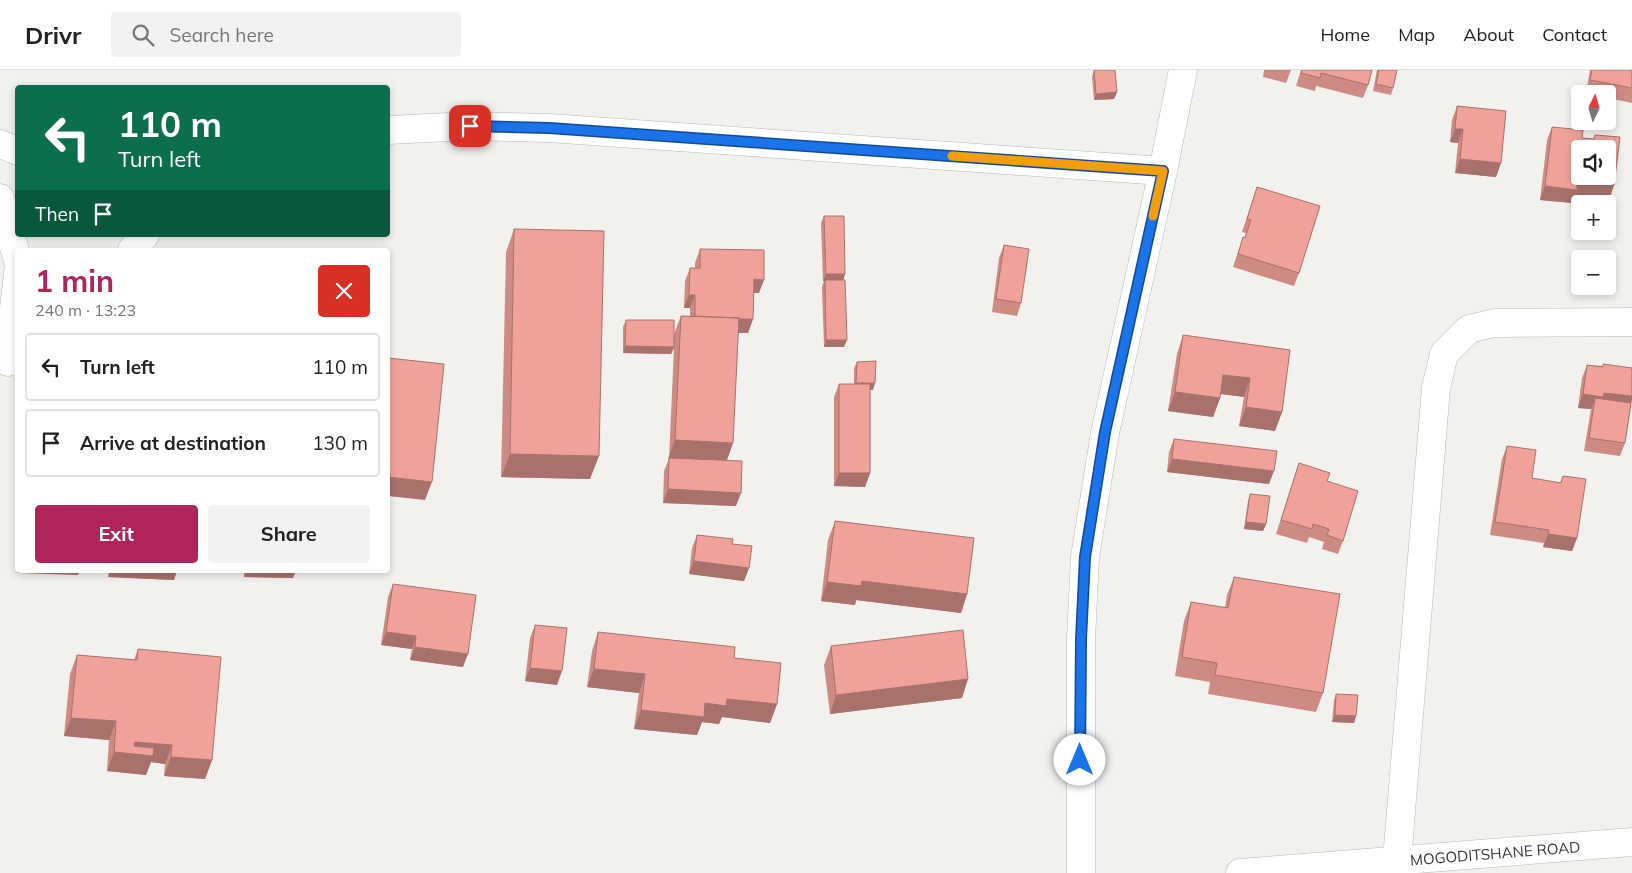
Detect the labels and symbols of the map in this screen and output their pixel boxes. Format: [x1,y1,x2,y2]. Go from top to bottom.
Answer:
north arrow [1571,85,1616,130]
pin [449,105,491,147]
position arrow [1053,733,1105,785]
street label: MOGODITSHANE ROAD [1409,837,1581,869]

